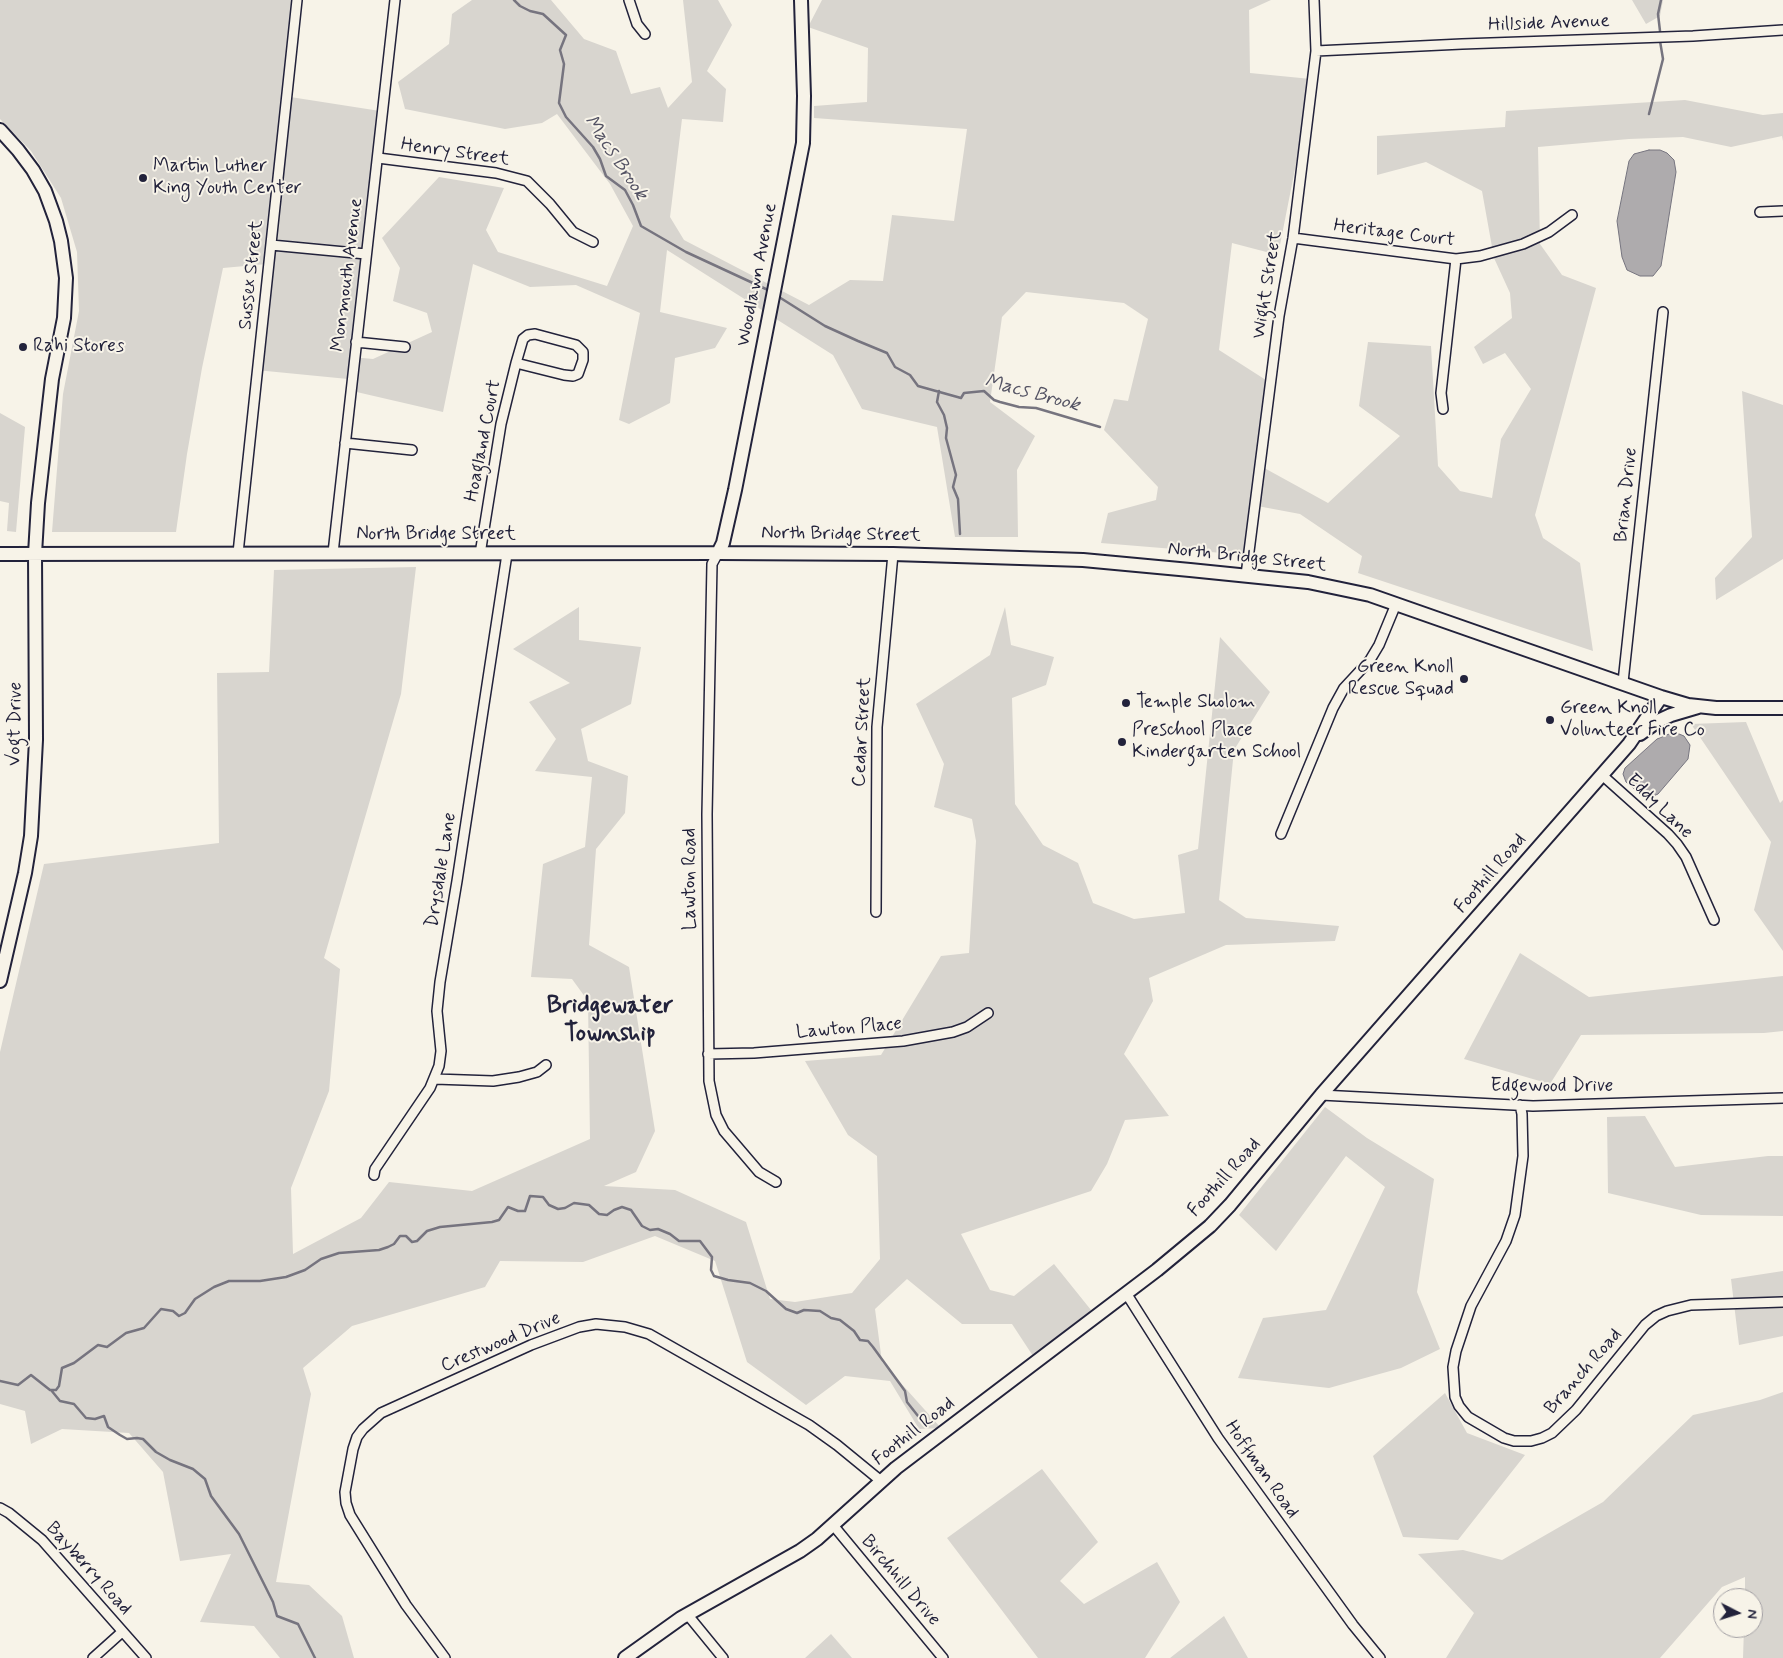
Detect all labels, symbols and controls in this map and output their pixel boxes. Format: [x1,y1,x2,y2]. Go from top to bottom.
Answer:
street label: Hillside Avenue [1488,10,1610,38]
water label: Macs Brook [578,111,652,205]
street label: Henry Street [399,134,511,172]
place label: Martin Luther King Youth Center [153,156,302,200]
marker: Martin Luther King Youth Center [137,172,149,184]
street label: Monmouth Avenue [327,197,369,353]
street label: Woodlawn Avenue [733,201,783,349]
street label: Heritage Court [1332,215,1456,253]
street label: Sussex Street [235,219,269,331]
street label: Wight Street [1248,229,1288,341]
place label: Rahi Stores [33,336,124,358]
marker: Rahi Stores [17,341,29,353]
water label: Macs Brook [982,370,1082,418]
street label: Hoagland Court [461,378,507,504]
street label: Brian Drive [1611,446,1643,544]
street label: North Bridge Street [761,522,921,548]
street label: North Bridge Street [356,524,516,546]
street label: North Bridge Street [1166,538,1328,578]
place label: Green Knoll Rescue Squad [1348,657,1454,701]
marker: Green Knoll Rescue Squad [1458,673,1470,685]
street label: Cedar Street [849,676,877,788]
street label: Vogt Drive [4,682,28,766]
place label: Temple Sholom [1136,692,1255,714]
marker: Temple Sholom [1120,697,1132,709]
place label: Green Knoll Volunteer Fire Co [1560,698,1705,742]
marker: Green Knoll Volunteer Fire Co [1544,714,1556,726]
place label: Preschool Place Kindergarten School [1132,720,1301,764]
marker: Preschool Place Kindergarten School [1116,736,1128,748]
street label: Eddy Lane [1621,770,1697,844]
street label: Drysdale Lane [422,811,462,929]
street label: Lawton Road [680,828,702,930]
street label: Foothill Road [1450,829,1532,919]
district label: Bridgewater Township [547,993,673,1049]
street label: Lawton Place [795,1013,903,1045]
street label: Edgewood Drive [1491,1076,1613,1098]
street label: Foothill Road [1184,1134,1266,1222]
street label: Crestwood Drive [438,1308,564,1378]
street label: Branch Road [1541,1324,1627,1420]
street label: Foothill Road [868,1393,960,1471]
street label: Hoffman Road [1219,1417,1303,1523]
street label: Bayberry Road [40,1518,136,1620]
street label: Birchhill Drive [855,1531,945,1631]
north arrow [1713,1588,1763,1638]
text: N [1743,1609,1761,1620]

